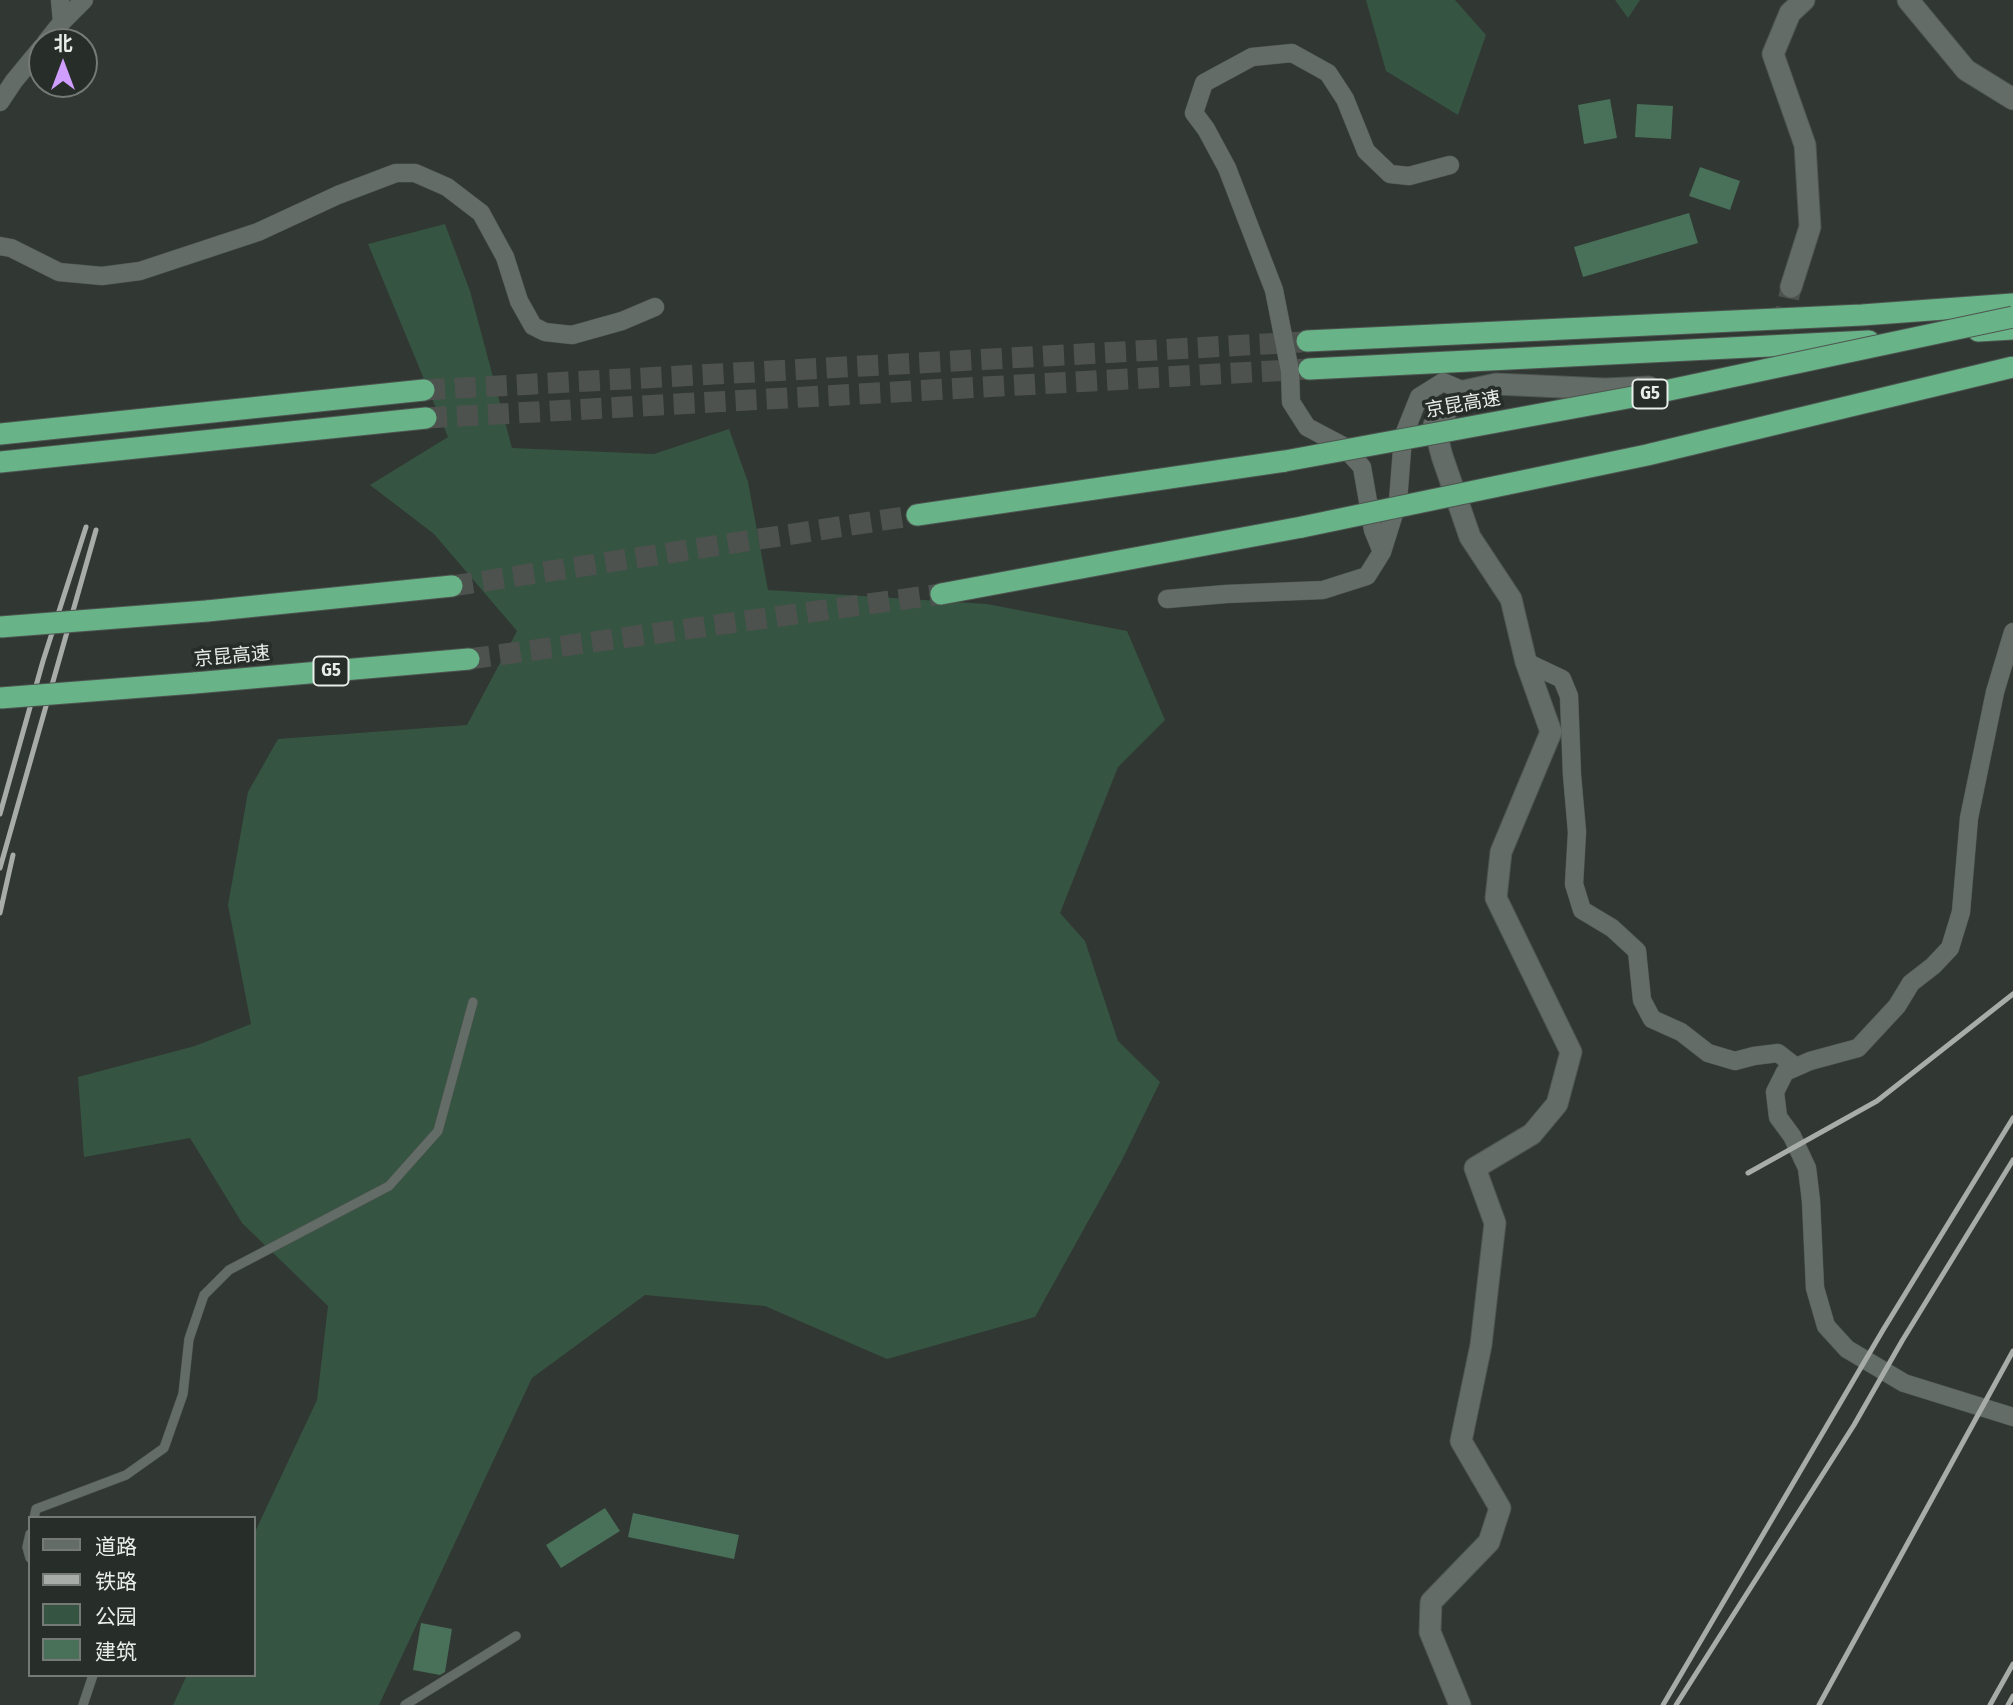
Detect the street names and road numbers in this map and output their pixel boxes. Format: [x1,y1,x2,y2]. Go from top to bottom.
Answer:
road number: G5 [1632,380,1668,408]
street label: 京昆高速 [1424,387,1502,423]
street label: 京昆高速 [193,642,271,672]
road number: G5 [314,656,348,686]

